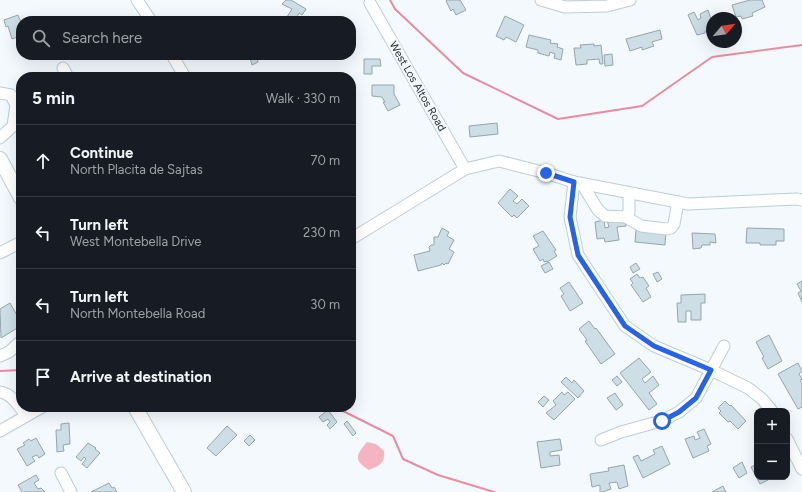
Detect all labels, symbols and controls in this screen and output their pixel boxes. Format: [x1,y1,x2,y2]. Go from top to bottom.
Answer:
north arrow [706,12,742,48]
search box [16,16,356,60]
icon: search [30,27,52,49]
text: Search here [62,29,142,47]
street label: West Los Altos Road [387,39,449,133]
text: 5 min [32,88,75,108]
text: Walk · 330 m [266,91,340,106]
text: Continue [70,144,133,162]
icon: ahead [32,150,54,172]
text: 70 m [310,153,340,168]
text: North Placita de Sajtas [70,162,203,177]
route end [537,164,555,182]
text: Turn left [70,216,128,234]
icon: left [32,222,54,244]
text: 230 m [303,225,340,240]
text: West Montebella Drive [70,234,201,249]
text: Turn left [70,288,128,306]
icon: left [32,294,54,316]
text: 30 m [310,297,340,312]
text: North Montebella Road [70,306,205,321]
icon: arrive [32,366,54,388]
text: Arrive at destination [70,368,211,386]
map controls [754,408,790,480]
button: + [754,408,790,444]
route start [653,412,671,430]
button: − [754,444,790,480]

